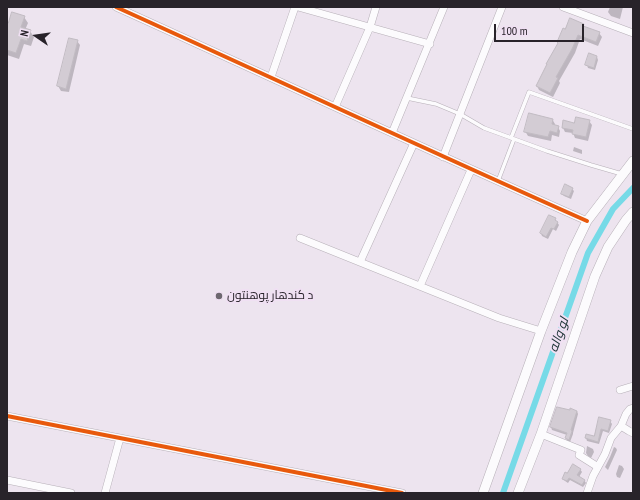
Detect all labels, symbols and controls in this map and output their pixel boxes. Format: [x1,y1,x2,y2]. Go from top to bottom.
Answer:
north arrow [16,16,56,56]
scale bar [496,16,586,42]
text: 100 m [501,23,528,38]
text: N [17,29,32,38]
place label: د کندهار پوهنتون [227,289,313,303]
marker: د کندهار پوهنتون [214,291,224,301]
water label: لو واله [546,316,572,354]

